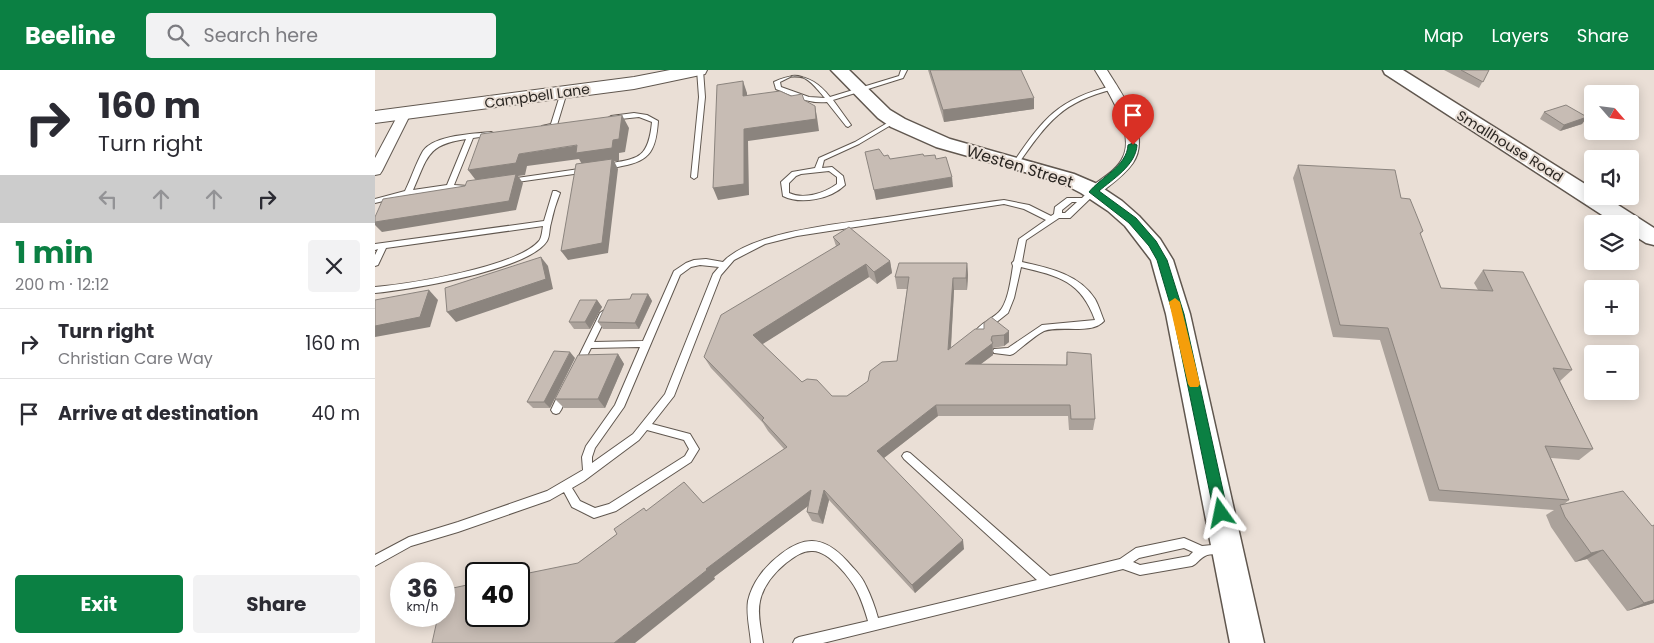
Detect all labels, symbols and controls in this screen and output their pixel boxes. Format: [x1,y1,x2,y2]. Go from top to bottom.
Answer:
search box [146,13,496,58]
text: Beeline [25,19,116,52]
icon: search [164,21,192,49]
text: Search here [204,22,318,49]
text: Map [1424,23,1464,48]
text: Layers [1492,23,1549,48]
text: Share [1577,23,1629,48]
street label: Campbell Lane [483,79,591,113]
text: 160 m [98,81,201,130]
north arrow [1584,85,1639,140]
map controls [1584,85,1639,400]
icon: right [15,90,80,155]
pin [1112,94,1154,145]
icon: arrive [1119,101,1147,129]
street label: Smallhouse Road [1453,105,1567,187]
text: Turn right [98,128,203,159]
street label: Westen Street [963,139,1076,194]
button: sound [1584,150,1639,205]
icon: left [94,185,122,213]
icon: ahead [147,185,175,213]
icon: ahead [200,185,228,213]
icon: right [253,185,281,213]
button: layers [1584,215,1639,270]
text: 1 min [15,231,93,274]
button: close [308,240,360,292]
text: 200 m · 12:12 [15,273,109,296]
button: + [1584,280,1639,335]
text: Turn right [58,318,154,345]
icon: right [15,330,43,358]
text: 160 m [305,330,360,357]
button: − [1584,345,1639,400]
text: Christian Care Way [58,347,213,370]
icon: arrive [15,400,43,428]
text: Arrive at destination [58,400,259,427]
text: 40 m [311,400,360,427]
position arrow [1194,486,1246,538]
speed limit sign: 40 [465,562,530,627]
text: 36 [407,571,438,606]
button: Exit [15,575,183,633]
button: Share [193,575,360,633]
text: km/h [407,598,438,615]

